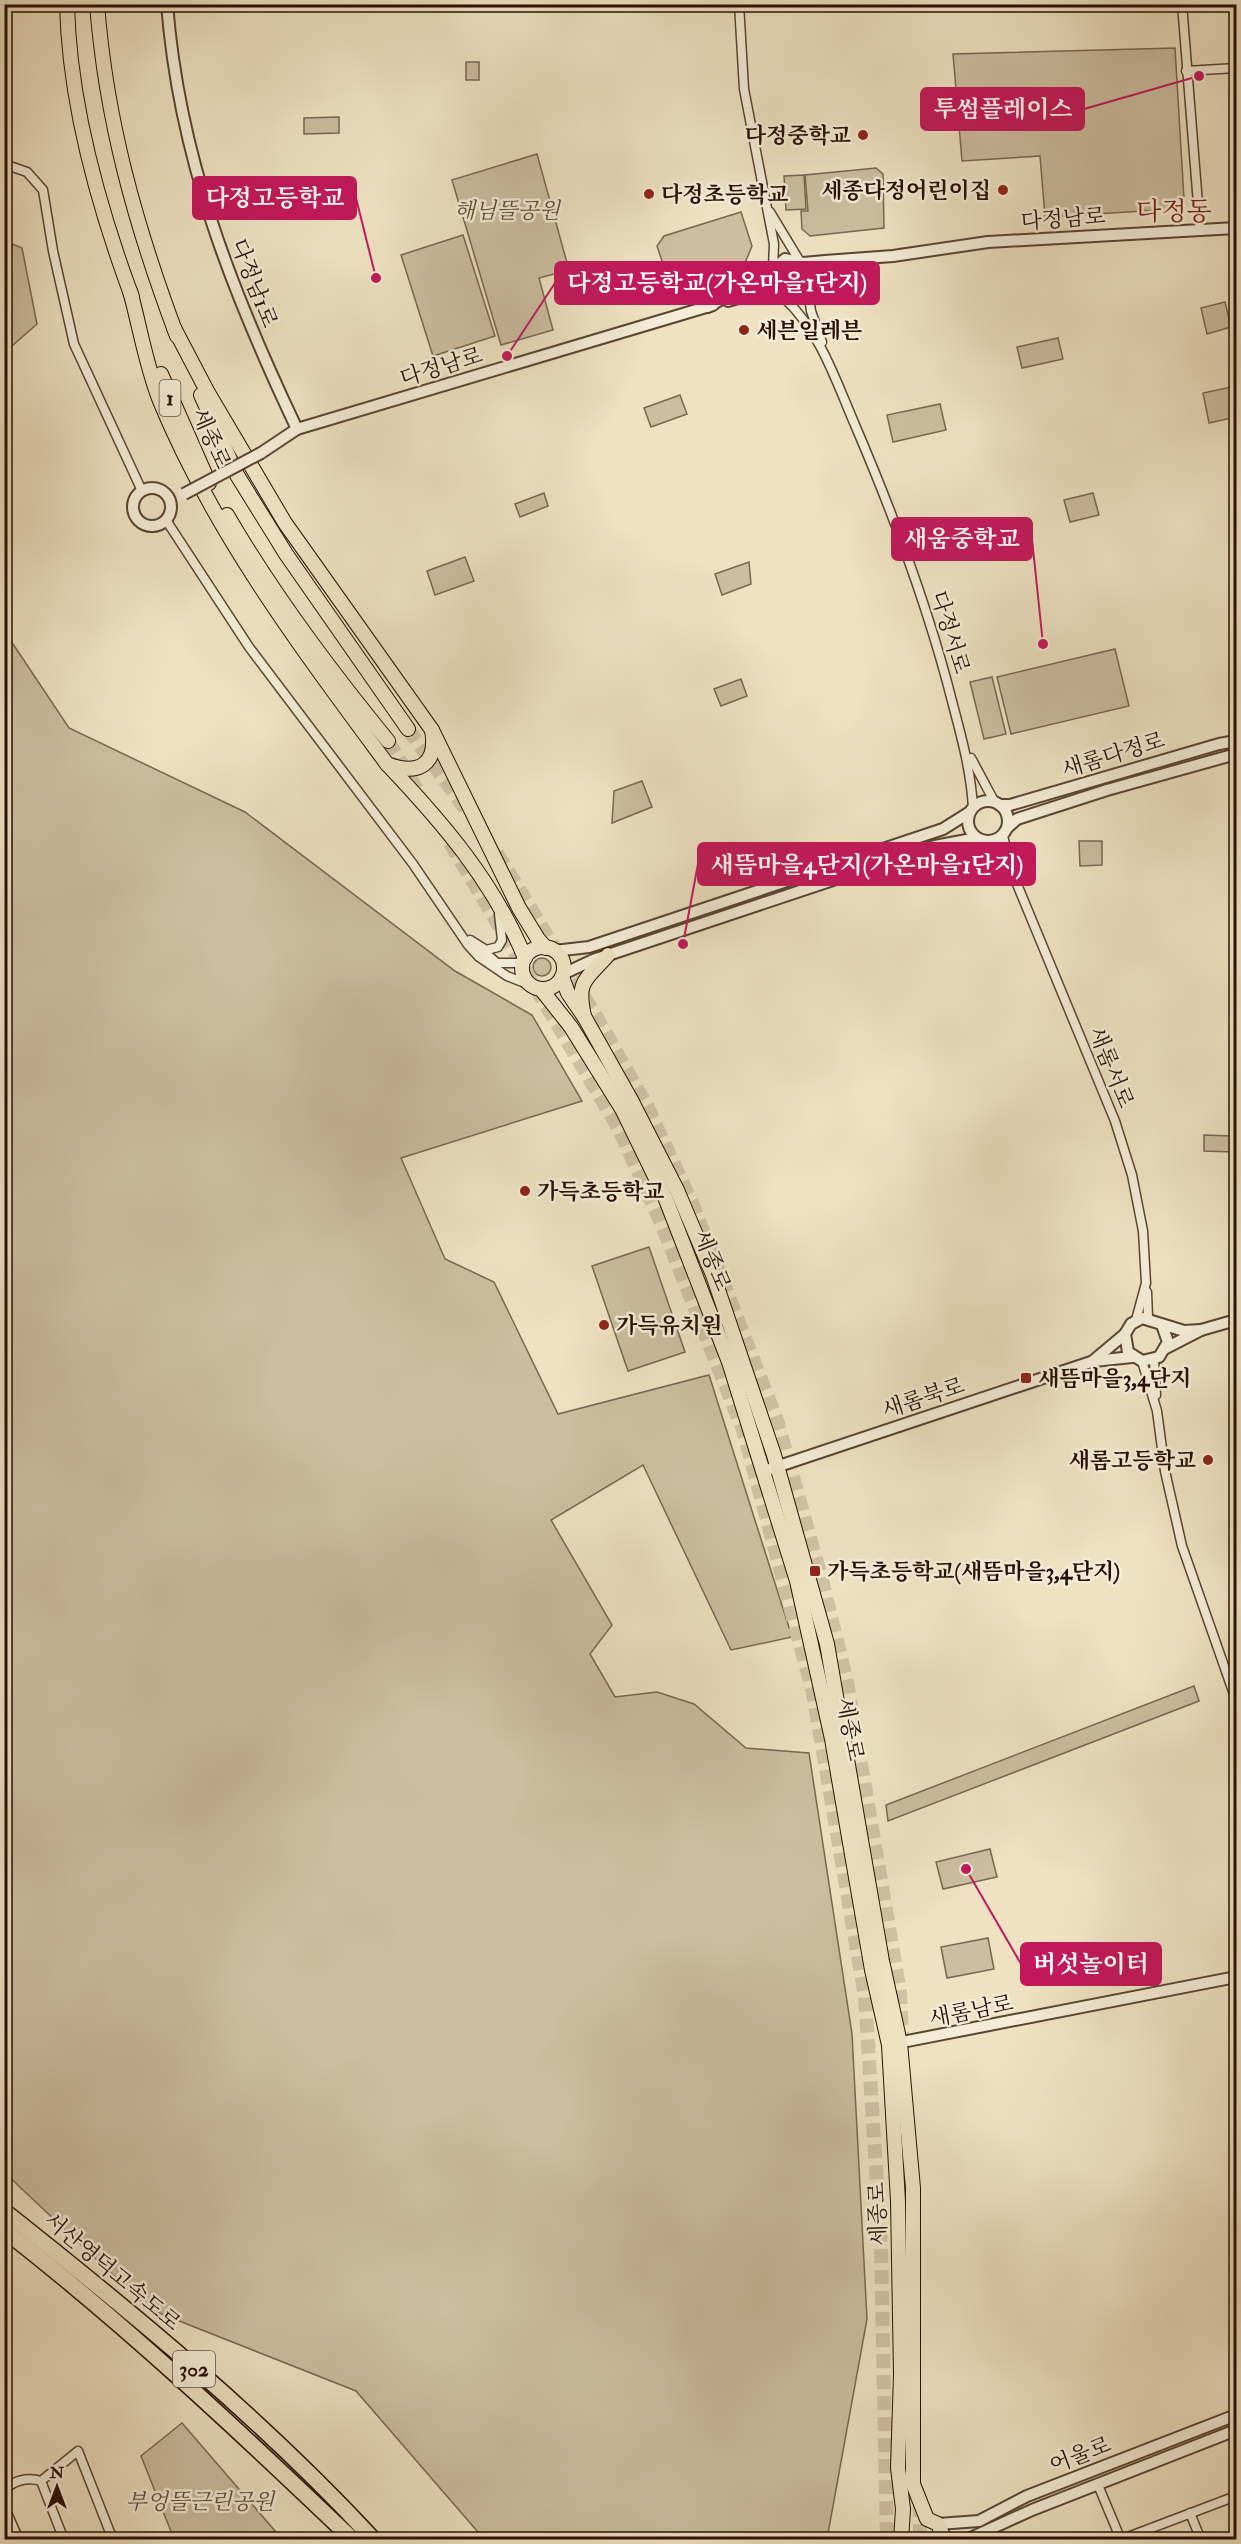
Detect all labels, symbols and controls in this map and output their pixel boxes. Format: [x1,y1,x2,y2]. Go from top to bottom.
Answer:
callout: 투썸플레이스 [921,88,1084,130]
text: 투썸플레이스 [933,94,1073,125]
place label: 다정중학교 [745,122,851,150]
marker: 다정중학교 [856,128,870,142]
callout: 다정고등학교 [193,177,356,219]
place label: 세종다정어린이집 [821,177,991,205]
place label: 다정초등학교 [661,181,789,209]
text: 다정고등학교 [205,183,345,214]
marker: 세종다정어린이집 [996,183,1010,197]
marker: 다정초등학교 [642,187,656,201]
district label: 다정동 [1136,196,1212,228]
park label: 해님뜰공원 [454,197,562,225]
street label: 다정남로 [1020,202,1106,236]
street label: 다정남1로 [224,235,284,332]
callout: 다정고등학교(가온마을1단지) [555,262,879,304]
text: 다정고등학교(가온마을1단지) [567,268,867,299]
place label: 세븐일레븐 [756,317,862,345]
marker: 세븐일레븐 [737,323,751,337]
street label: 다정남로 [397,341,486,393]
road number: 1 [160,380,180,416]
street label: 세종로 [185,404,237,473]
callout: 새움중학교 [892,518,1032,560]
text: 새움중학교 [904,524,1020,555]
street label: 다정서로 [924,588,976,677]
street label: 새롬다정로 [1058,726,1168,784]
callout: 새뜸마을4단지(가온마을1단지) [698,843,1035,885]
text: 새뜸마을4단지(가온마을1단지) [711,850,1023,881]
street label: 새롬서로 [1082,1023,1140,1112]
place label: 가득초등학교 [537,1178,665,1206]
marker: 가득초등학교 [518,1184,532,1198]
street label: 세종로 [687,1226,737,1295]
place label: 가득유치원 [616,1312,722,1340]
marker: 가득유치원 [597,1318,611,1332]
place label: 새뜸마을3,4단지 [1038,1365,1192,1393]
marker: 새뜸마을3,4단지 [1019,1371,1033,1385]
street label: 새롬북로 [879,1372,968,1424]
place label: 새롬고등학교 [1068,1447,1196,1475]
marker: 새롬고등학교 [1201,1453,1215,1467]
place label: 가득초등학교(새뜸마을3,4단지) [827,1558,1120,1586]
marker: 가득초등학교(새뜸마을3,4단지) [808,1564,822,1578]
street label: 세종로 [830,1695,870,1763]
callout: 버섯놀이터 [1021,1943,1161,1985]
text: 버섯놀이터 [1033,1949,1149,1980]
street label: 새롬남로 [927,1989,1016,2033]
street label: 세종로 [863,2182,893,2246]
street label: 서산영덕고속도로 [38,2206,186,2337]
road number: 302 [173,2351,215,2387]
street label: 어울로 [1046,2430,1115,2479]
north arrow [27,2457,87,2517]
text: N [49,2463,65,2483]
park label: 부엉뜰근린공원 [126,2488,276,2516]

